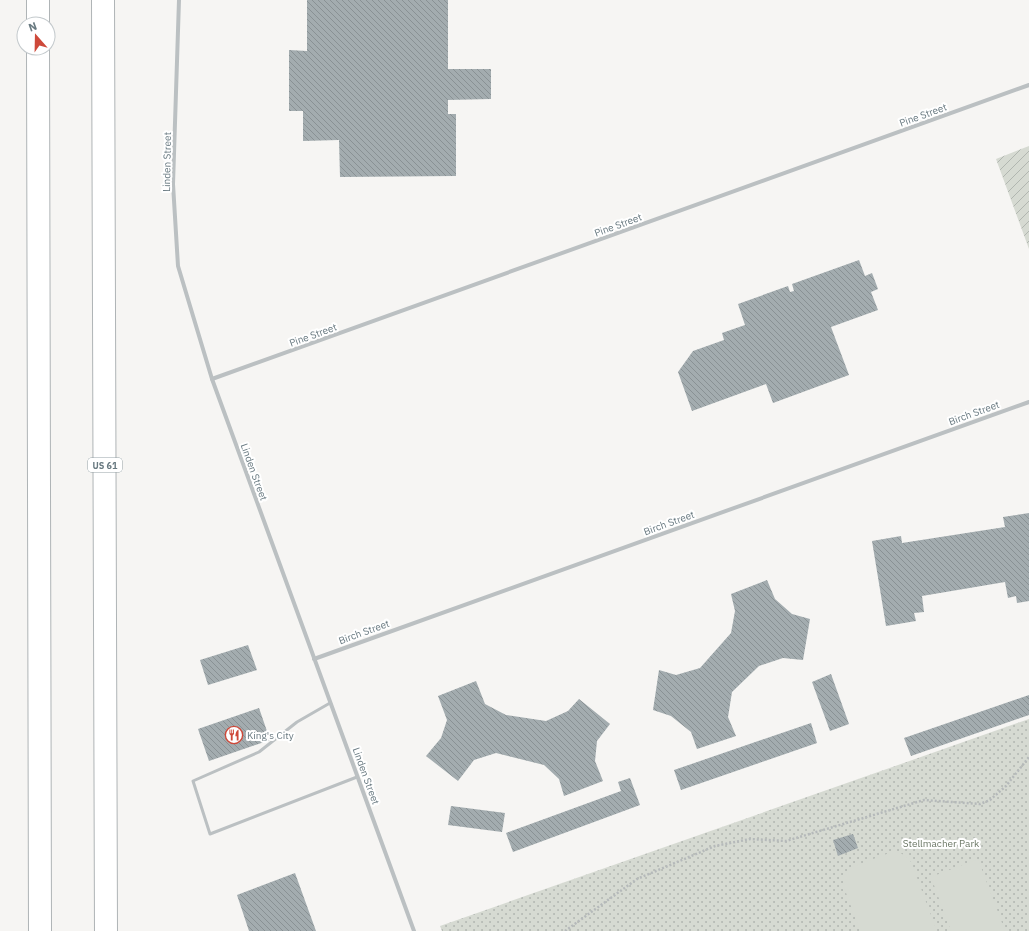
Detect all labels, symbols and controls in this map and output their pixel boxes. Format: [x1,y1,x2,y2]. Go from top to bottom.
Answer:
north arrow [16,16,56,56]
text: N [26,19,39,35]
street label: Pine Street [898,100,949,130]
street label: Linden Street [160,131,174,192]
street label: Pine Street [593,210,644,240]
street label: Pine Street [288,320,339,350]
street label: Birch Street [947,398,1002,428]
street label: Linden Street [238,442,271,503]
road number: US 61 [88,458,122,472]
street label: Birch Street [642,508,697,538]
street label: Birch Street [337,617,392,647]
restaurant icon: King's City [224,725,244,745]
place label: King's City [247,729,294,742]
street label: Linden Street [350,746,383,807]
park label: Stellmacher Park [903,837,980,850]

